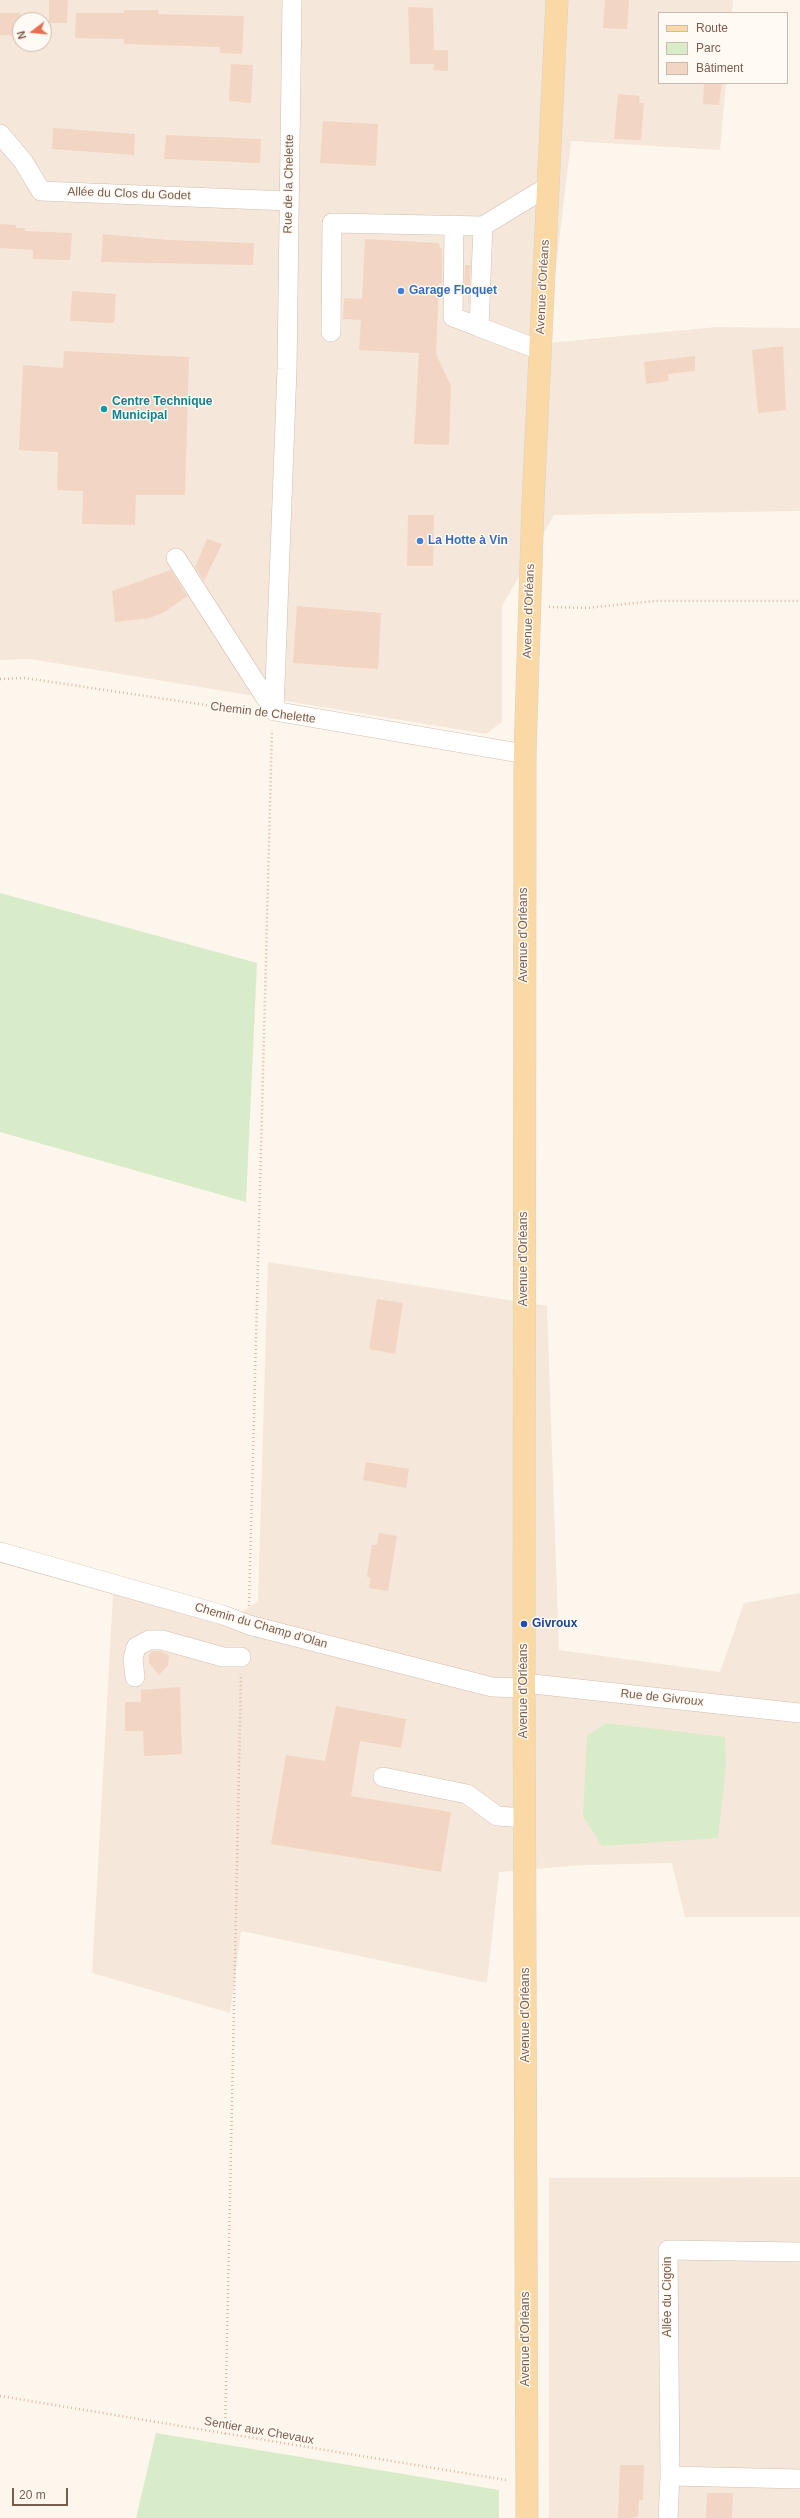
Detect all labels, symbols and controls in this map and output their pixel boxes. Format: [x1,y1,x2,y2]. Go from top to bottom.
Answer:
north arrow [12,12,52,52]
legend [658,12,788,84]
text: Route [696,21,728,35]
text: N [15,30,28,41]
text: Parc [696,41,721,55]
text: Bâtiment [696,61,743,75]
street label: Rue de la Chelette [281,134,297,234]
street label: Allée du Clos du Godet [67,185,191,203]
street label: Avenue d'Orléans [533,239,553,335]
place label: Garage Floquet [409,284,497,298]
marker: Garage Floquet [396,286,406,296]
place label: Centre Technique Municipal [112,395,212,423]
marker: Centre Technique Municipal [99,404,109,414]
place label: La Hotte à Vin [428,534,508,548]
marker: La Hotte à Vin [415,536,425,546]
street label: Avenue d'Orléans [520,563,538,659]
street label: Chemin de Chelette [209,699,317,727]
street label: Avenue d'Orléans [517,888,531,982]
street label: Avenue d'Orléans [517,1212,531,1306]
street label: Chemin du Champ d'Olan [193,1600,329,1652]
place label: Givroux [532,1617,577,1631]
marker: Givroux [519,1619,529,1629]
street label: Avenue d'Orléans [517,1644,531,1738]
street label: Rue de Givroux [620,1686,704,1710]
street label: Avenue d'Orléans [519,1968,533,2062]
street label: Allée du Cigoin [661,2257,675,2337]
street label: Avenue d'Orléans [519,2292,533,2386]
street label: Sentier aux Chevaux [203,2414,315,2448]
scale bar [14,2480,70,2506]
text: 20 m [19,2488,46,2502]

